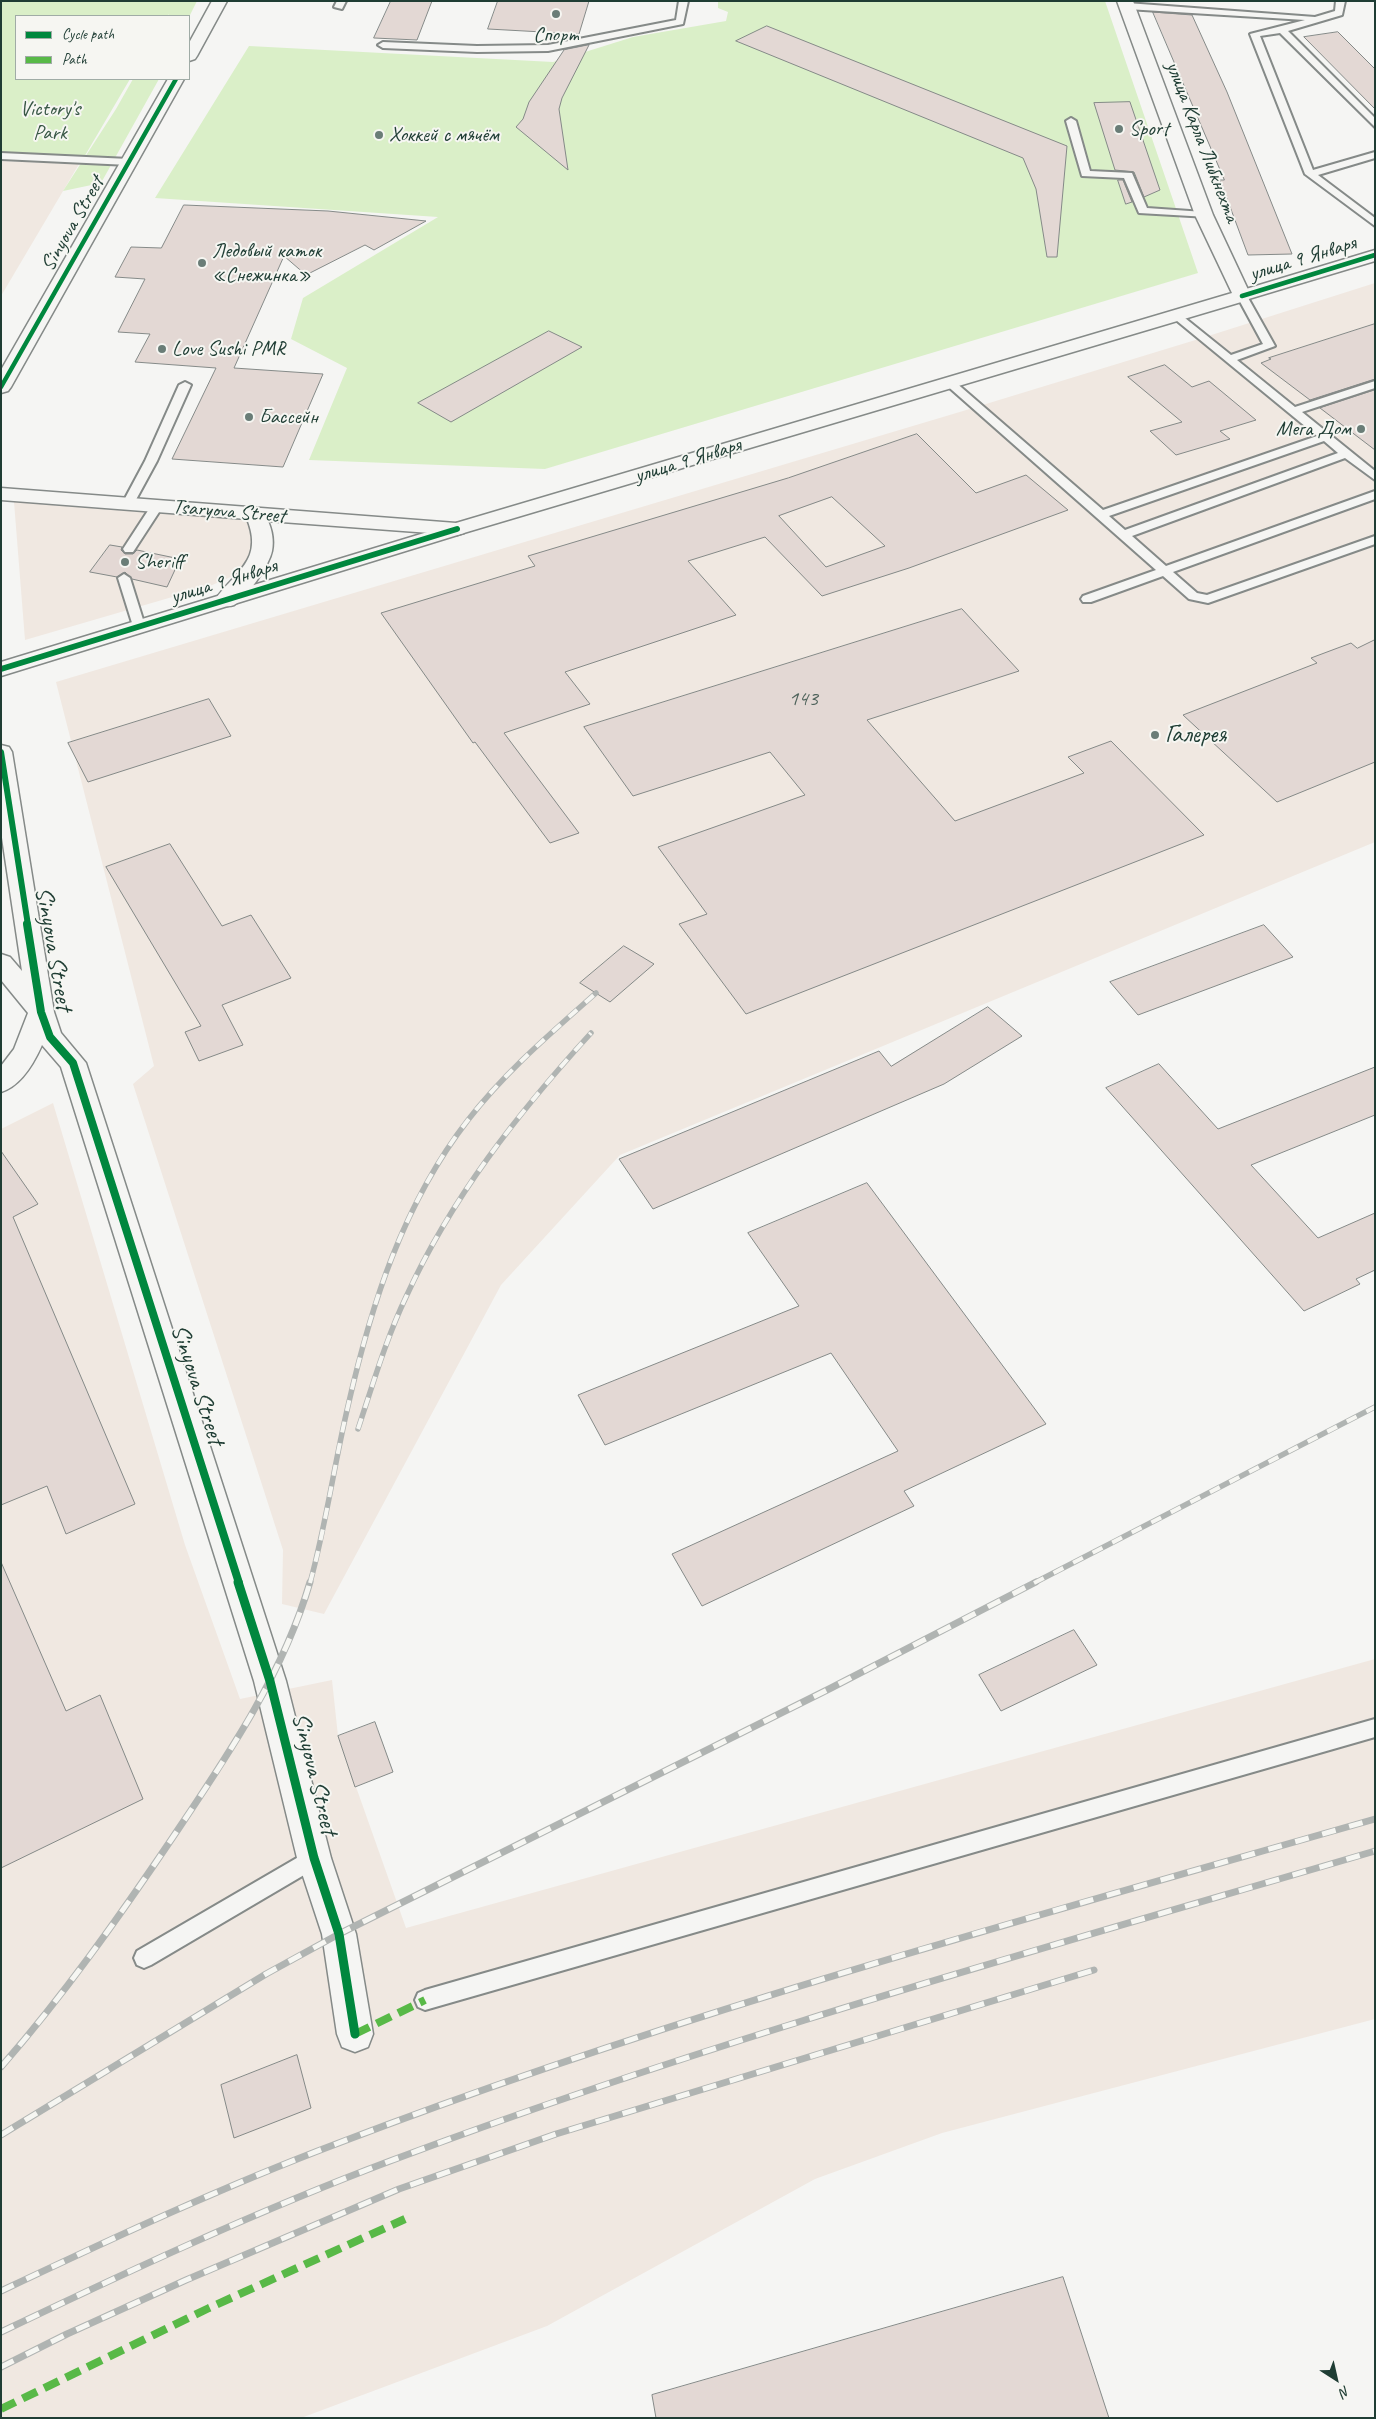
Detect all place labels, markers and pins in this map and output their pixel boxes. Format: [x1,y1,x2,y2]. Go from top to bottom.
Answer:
marker: Спорт [550,8,562,20]
place label: Спорт [533,22,579,48]
place label: Sport [1129,116,1169,142]
place label: Хоккей с мячём [389,122,499,148]
marker: Sport [1113,123,1125,135]
marker: Хоккей с мячём [373,129,385,141]
place label: Ледовый каток «Снежинка» [212,238,321,288]
marker: Ледовый каток «Снежинка» [196,257,208,269]
place label: Love Sushi PMR [172,336,285,362]
marker: Love Sushi PMR [156,343,168,355]
place label: Бассейн [259,404,318,430]
marker: Бассейн [243,411,255,423]
place label: Мега Дом [1276,416,1351,442]
marker: Мега Дом [1355,423,1367,435]
place label: Sheriff [135,549,184,575]
marker: Sheriff [119,556,131,568]
place label: Галерея [1165,720,1226,750]
marker: Галерея [1149,729,1161,741]

